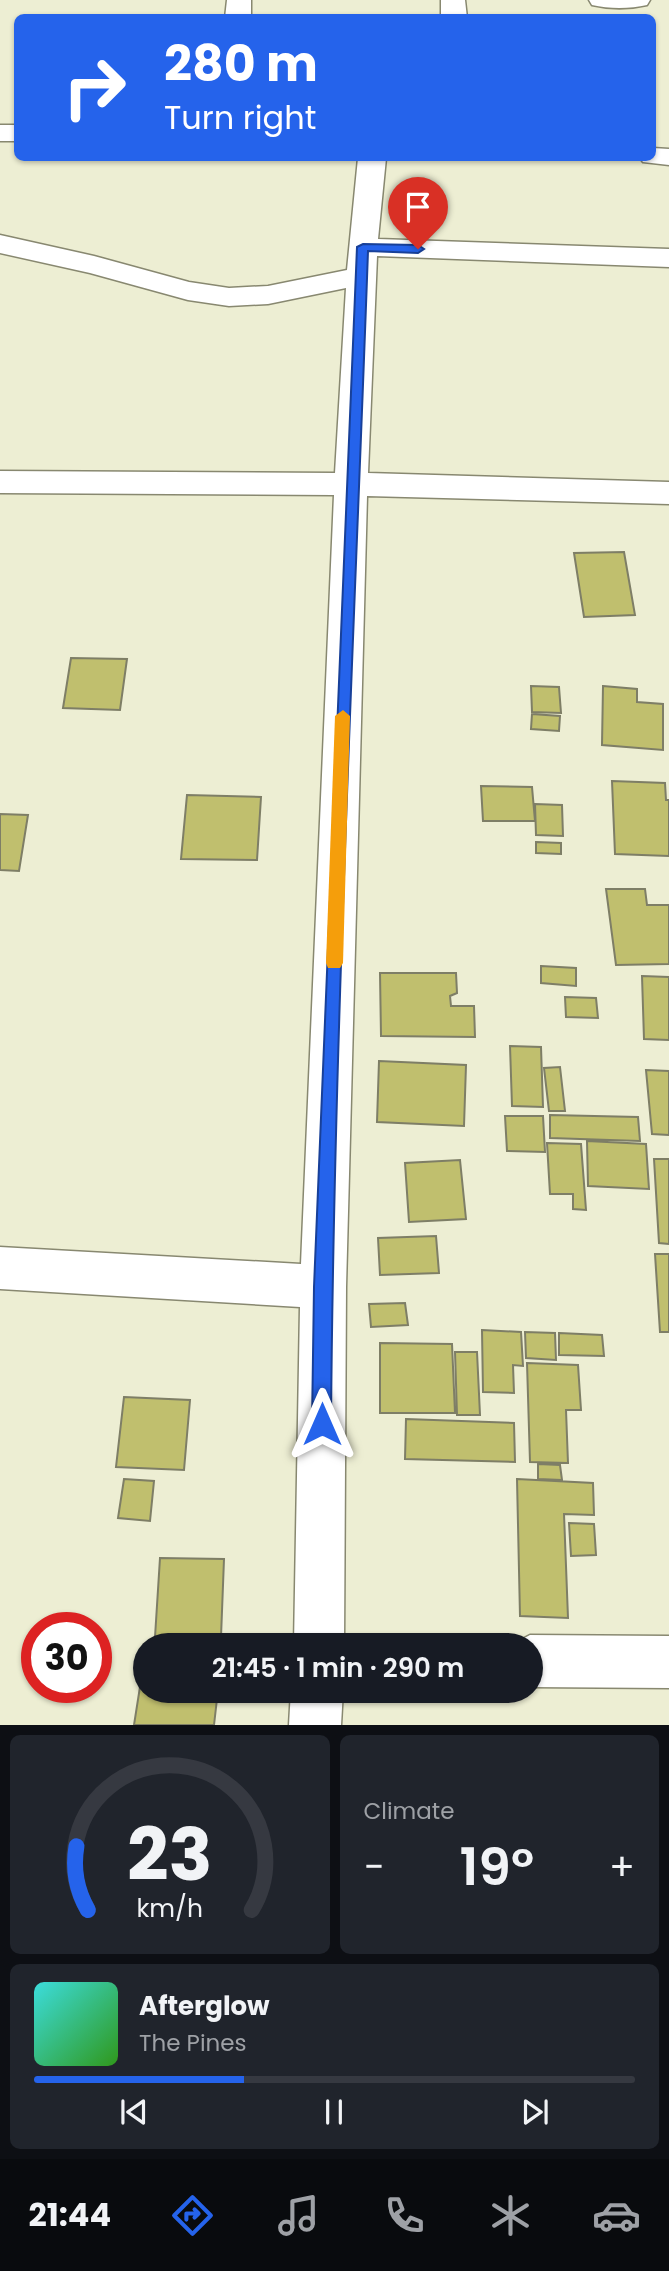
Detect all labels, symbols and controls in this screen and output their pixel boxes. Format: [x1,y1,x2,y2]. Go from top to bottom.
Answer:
text: 280 m [164,30,318,98]
icon: right [49,42,140,133]
text: Turn right [164,95,316,140]
pin [388,177,448,249]
icon: arrive [399,188,437,226]
position arrow [285,1387,359,1461]
speed limit sign: 30 [21,1612,112,1703]
text: 21:45 · 1 min · 290 m [212,1650,464,1686]
text: Climate [364,1795,454,1827]
text: 23 [127,1805,213,1906]
text: 19° [460,1830,534,1903]
text: − [364,1840,384,1893]
text: + [609,1840,635,1893]
text: km/h [136,1891,203,1926]
text: Afterglow [139,1988,270,2024]
text: The Pines [139,2027,247,2059]
icon: previous [115,2093,153,2131]
icon: pause [315,2093,353,2131]
icon: next [516,2093,554,2131]
icon: directions [168,2191,217,2240]
icon: music [274,2191,323,2240]
icon: phone [380,2191,429,2240]
icon: climate [486,2191,535,2240]
icon: car [592,2191,641,2240]
text: 21:44 [28,2192,111,2237]

